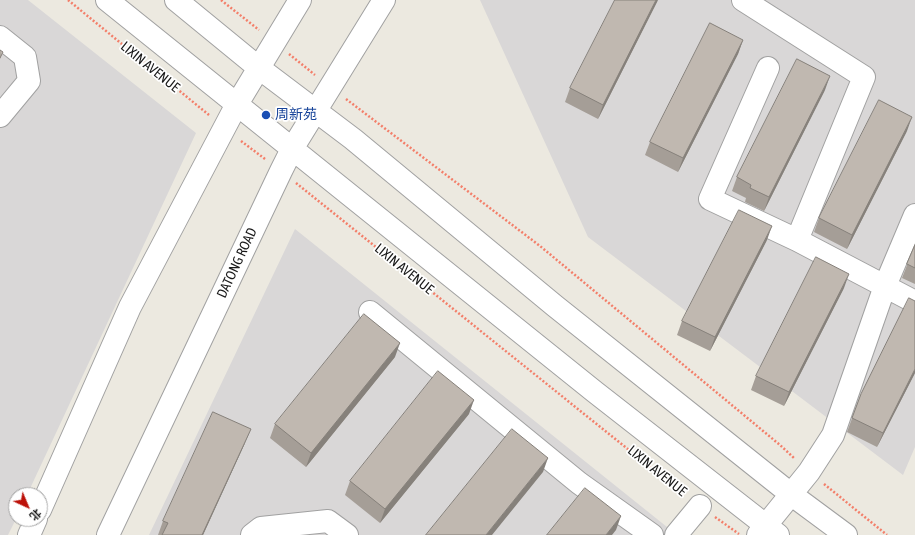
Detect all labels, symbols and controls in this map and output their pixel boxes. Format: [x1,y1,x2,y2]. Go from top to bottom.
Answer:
street label: LIXIN AVENUE [117,38,183,96]
place label: 周新苑 [275,107,317,123]
marker: 周新苑 [260,109,272,121]
street label: DATONG ROAD [213,225,261,301]
street label: LIXIN AVENUE [371,240,437,298]
street label: LIXIN AVENUE [624,442,690,500]
north arrow [8,487,48,527]
text: 北 [28,507,44,523]

